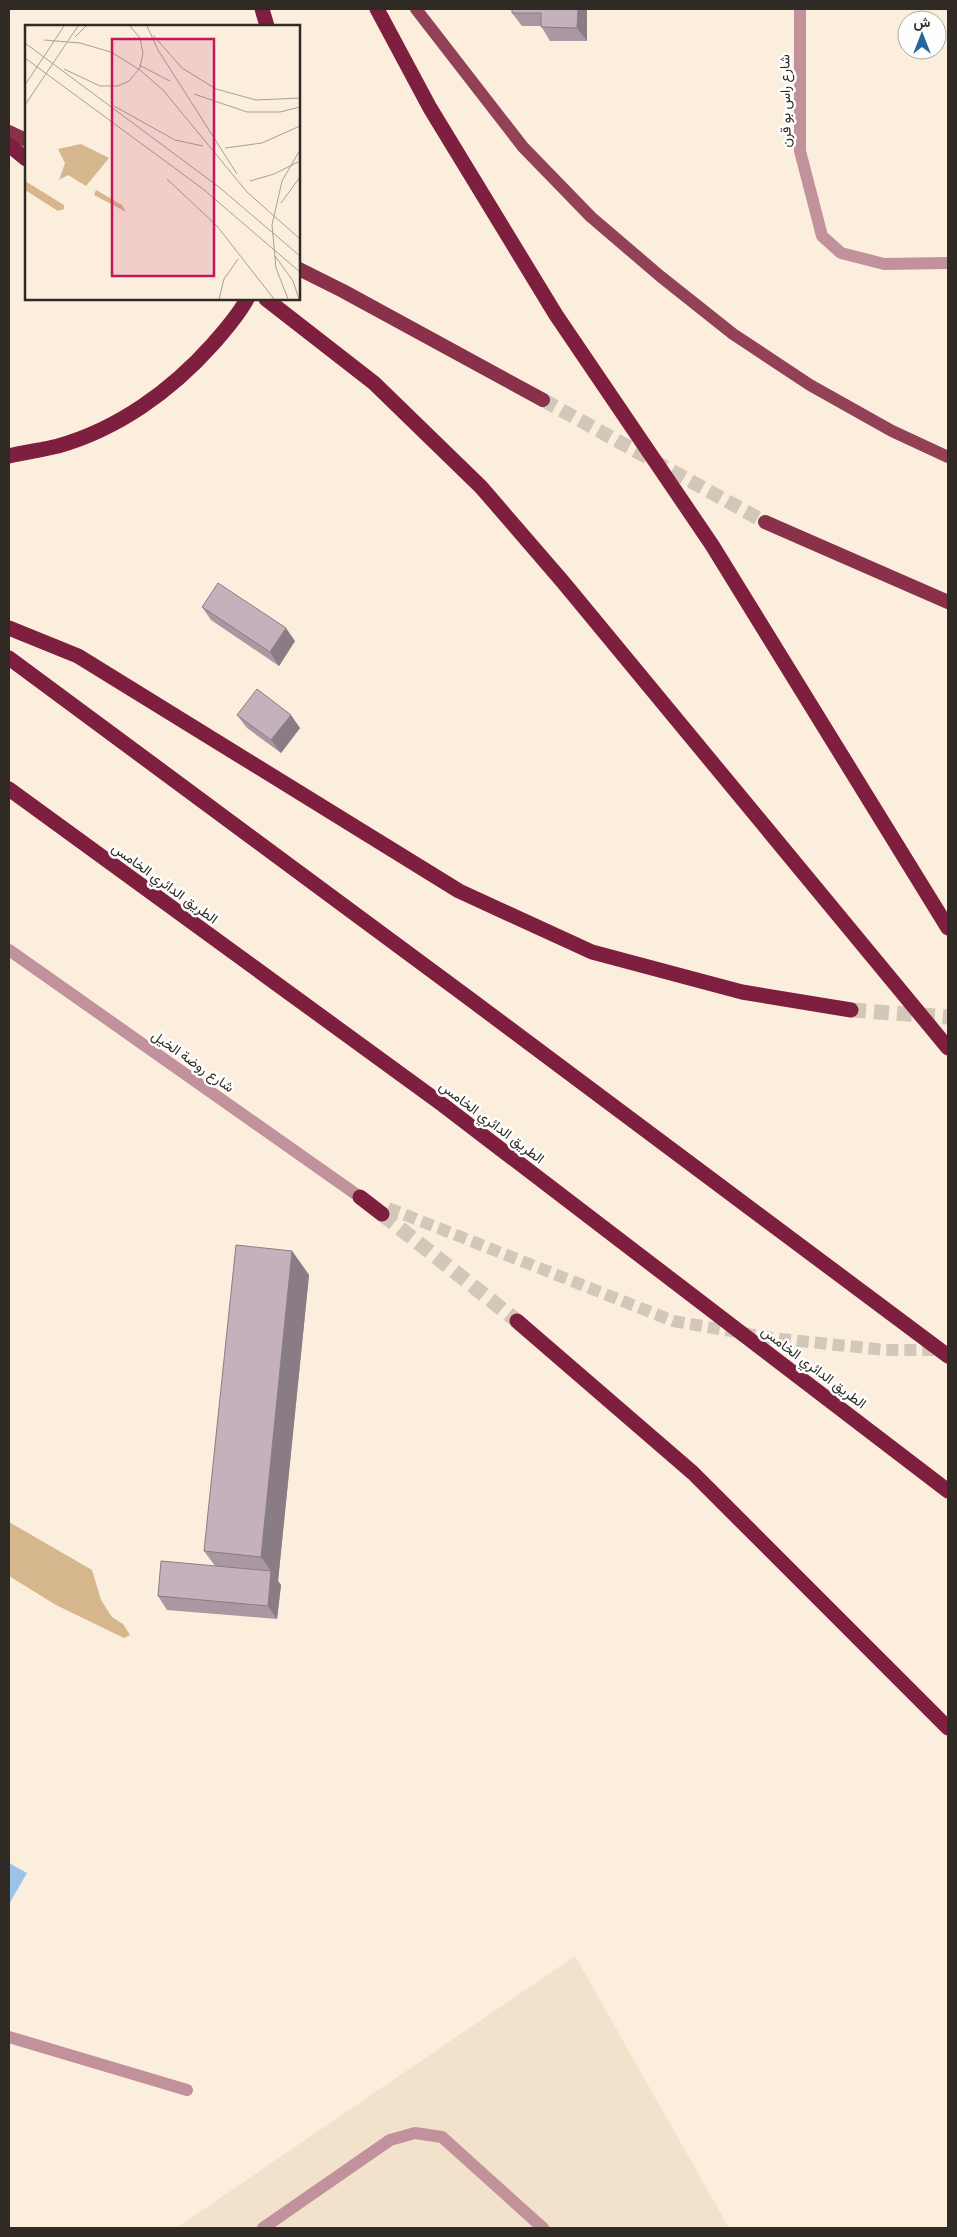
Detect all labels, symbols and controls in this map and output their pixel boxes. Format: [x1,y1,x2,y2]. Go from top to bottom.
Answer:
north arrow [897,10,947,60]
text: ش [914,14,931,31]
inset map [25,25,300,300]
street label: شارع راس بو قرن [776,54,797,148]
street label: الطريق الدائري الخامس [107,839,221,930]
street label: شارع روضة الخيل [147,1027,237,1098]
street label: الطريق الدائري الخامس [434,1077,548,1170]
street label: الطريق الدائري الخامس [756,1322,870,1415]

